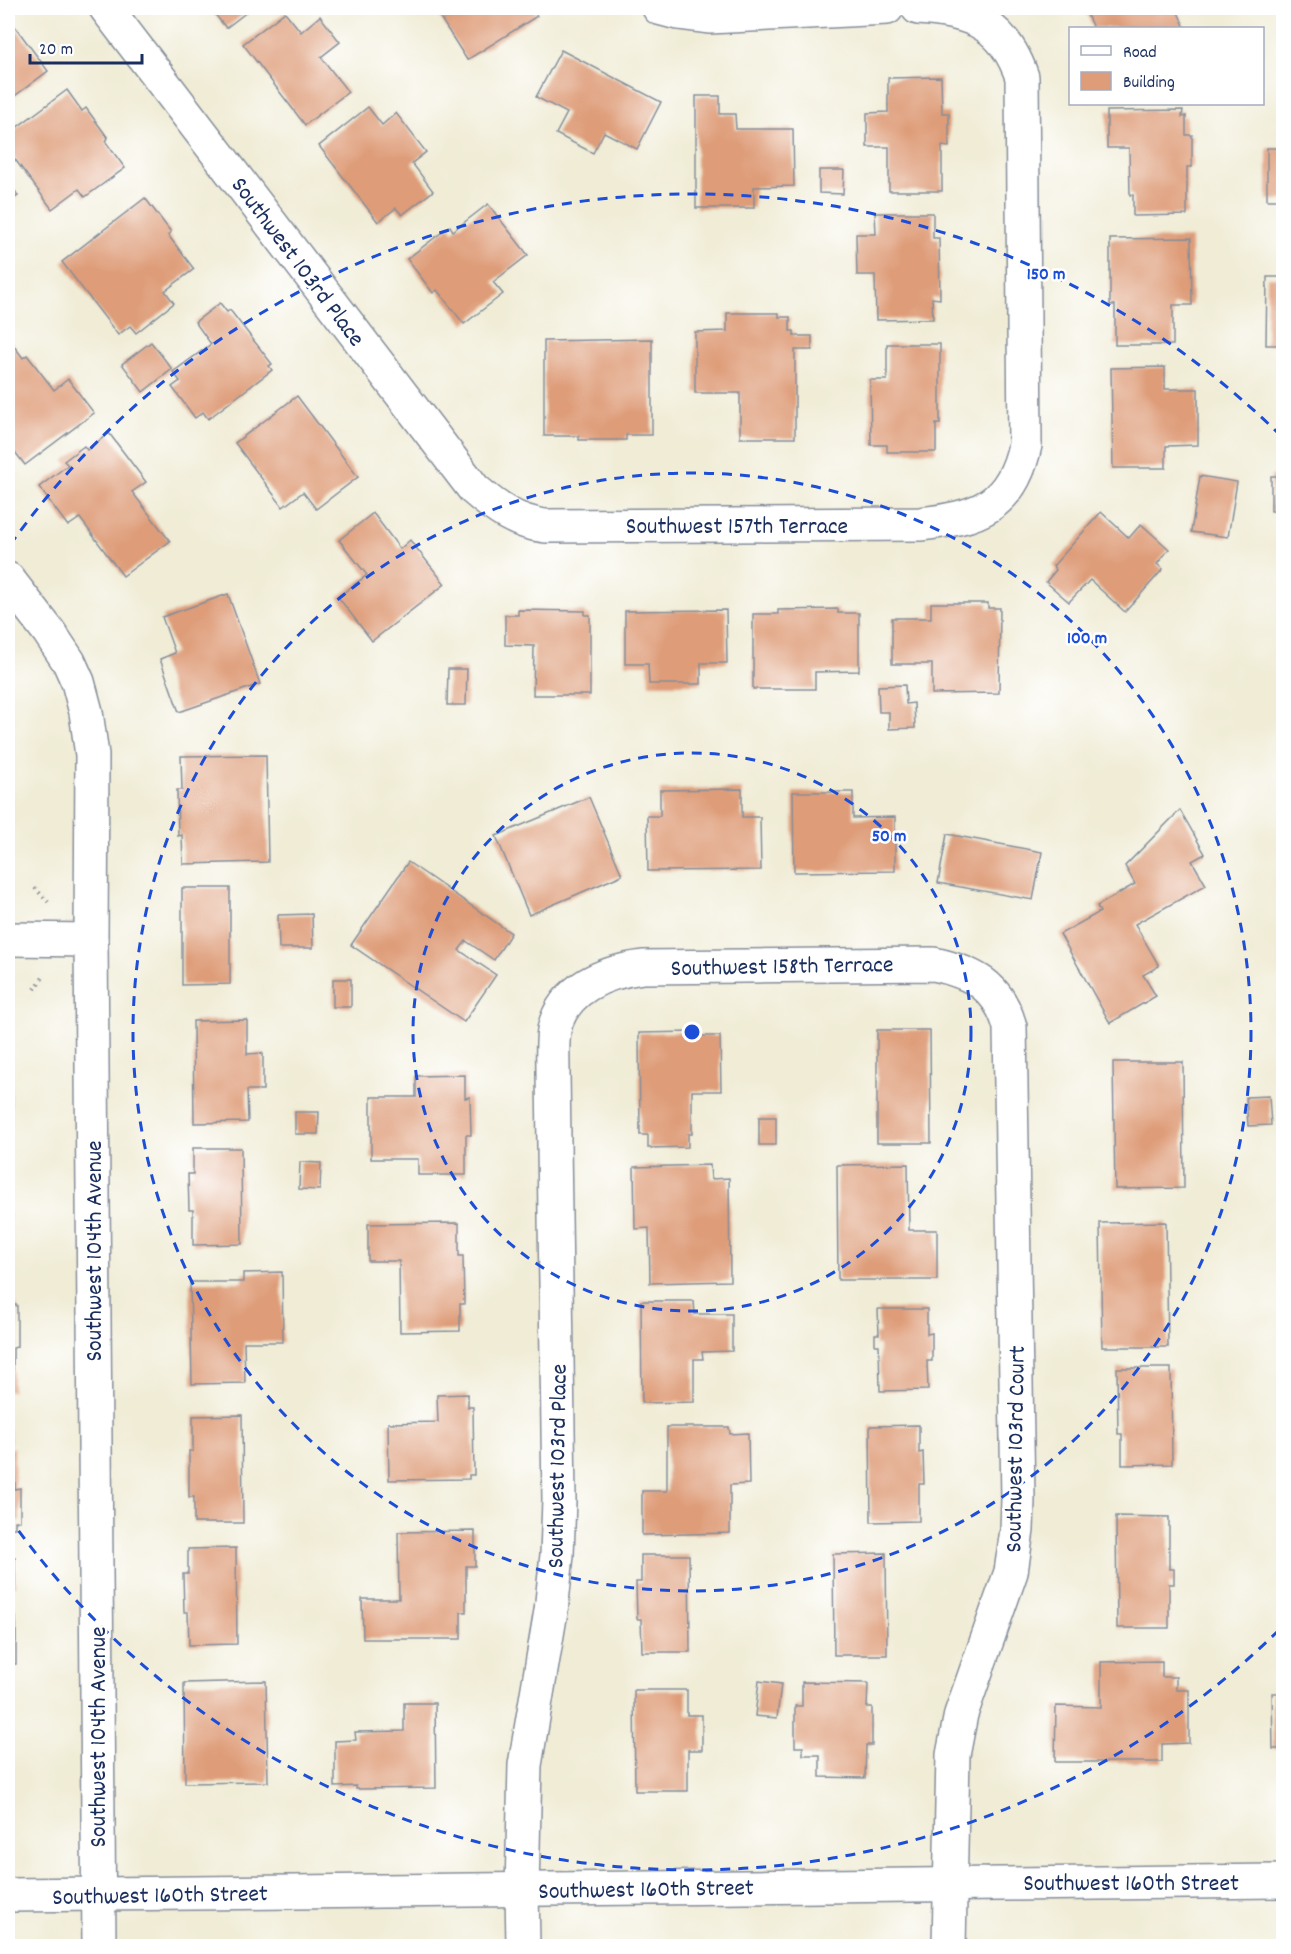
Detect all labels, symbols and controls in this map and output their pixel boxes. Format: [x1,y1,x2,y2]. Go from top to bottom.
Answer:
scale bar [30,27,142,65]
legend [1069,27,1264,105]
text: 20 m [39,38,73,63]
text: Road [1123,41,1157,66]
text: Building [1123,71,1175,96]
street label: Southwest 103rd Place [221,171,372,355]
text: 150 m [1027,263,1065,288]
street label: Southwest 157th Terrace [626,511,848,545]
text: 100 m [1067,627,1107,652]
text: 50 m [872,825,906,850]
street label: Southwest 158th Terrace [670,949,894,987]
centre of rings [682,1022,702,1042]
street label: Southwest 104th Avenue [79,1140,113,1362]
street label: Southwest 103rd Court [998,1345,1036,1553]
street label: Southwest 103rd Place [540,1363,578,1569]
street label: Southwest 104th Avenue [83,1626,117,1848]
street label: Southwest 160th Street [1023,1868,1239,1902]
street label: Southwest 160th Street [538,1872,754,1910]
street label: Southwest 160th Street [52,1878,268,1916]

